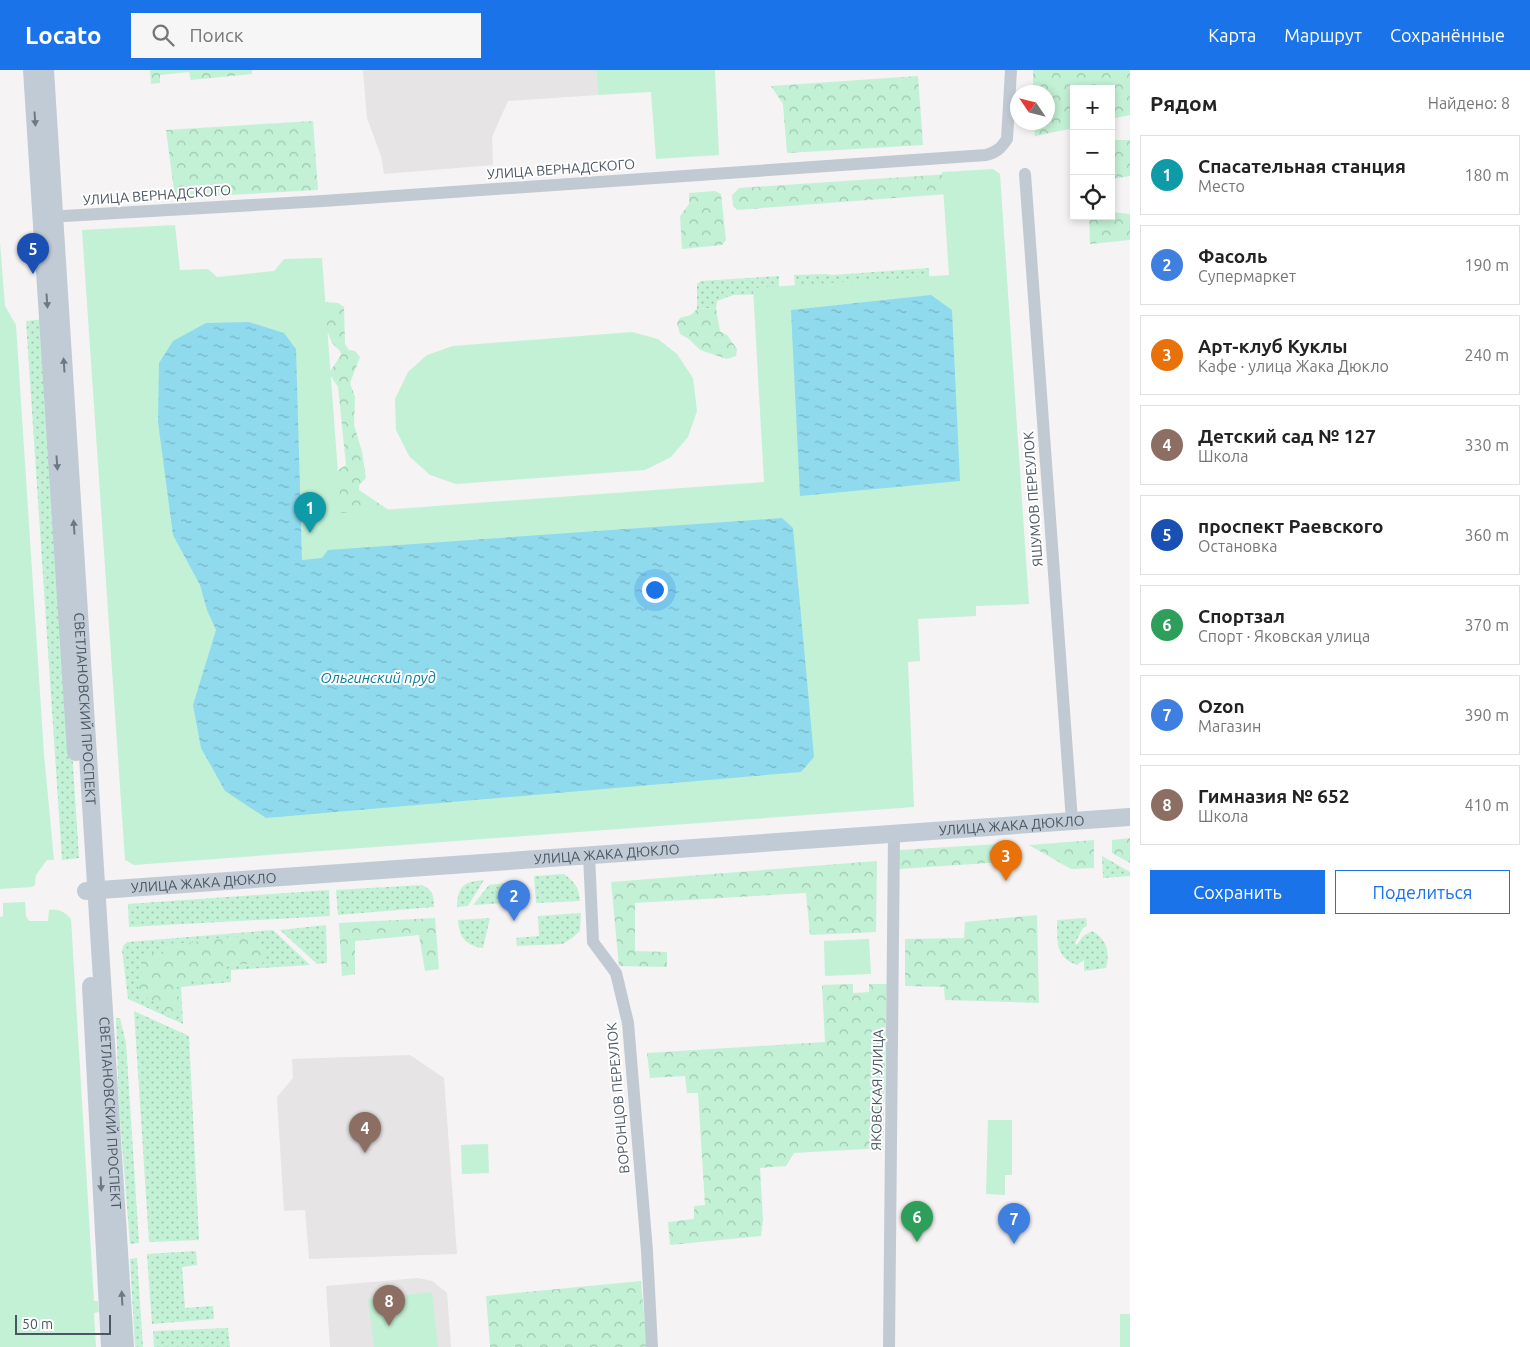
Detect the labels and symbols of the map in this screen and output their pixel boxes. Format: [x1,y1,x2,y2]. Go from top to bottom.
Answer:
north arrow [1010,85,1055,130]
one-way arrow [32,111,40,127]
street label: УЛИЦА ВЕРНАДСКОГО [486,156,636,182]
street label: УЛИЦА ВЕРНАДСКОГО [82,182,232,208]
pin: 5 [17,233,49,274]
one-way arrow [43,293,51,309]
one-way arrow [59,357,67,373]
street label: ЯШУМОВ ПЕРЕУЛОК [1020,430,1046,567]
one-way arrow [54,455,62,471]
pin: 1 [294,492,326,533]
one-way arrow [70,519,78,535]
your location [642,577,668,603]
street label: СВЕТЛАНОВСКИЙ ПРОСПЕКТ [71,612,99,806]
water label: Ольгинский пруд [320,669,436,686]
street label: УЛИЦА ЖАКА ДЮКЛО [938,812,1085,839]
pin: 3 [990,840,1022,881]
street label: УЛИЦА ЖАКА ДЮКЛО [533,841,680,867]
street label: УЛИЦА ЖАКА ДЮКЛО [130,870,277,896]
pin: 2 [498,880,530,921]
street label: СВЕТЛАНОВСКИЙ ПРОСПЕКТ [96,1016,124,1210]
street label: ВОРОНЦОВ ПЕРЕУЛОК [603,1021,633,1174]
street label: ЯКОВСКАЯ УЛИЦА [868,1029,886,1151]
pin: 4 [349,1112,381,1153]
one-way arrow [98,1177,106,1193]
pin: 6 [901,1201,933,1242]
pin: 7 [998,1203,1030,1244]
pin: 8 [373,1285,405,1326]
one-way arrow [117,1290,125,1306]
scale bar [15,1312,111,1335]

